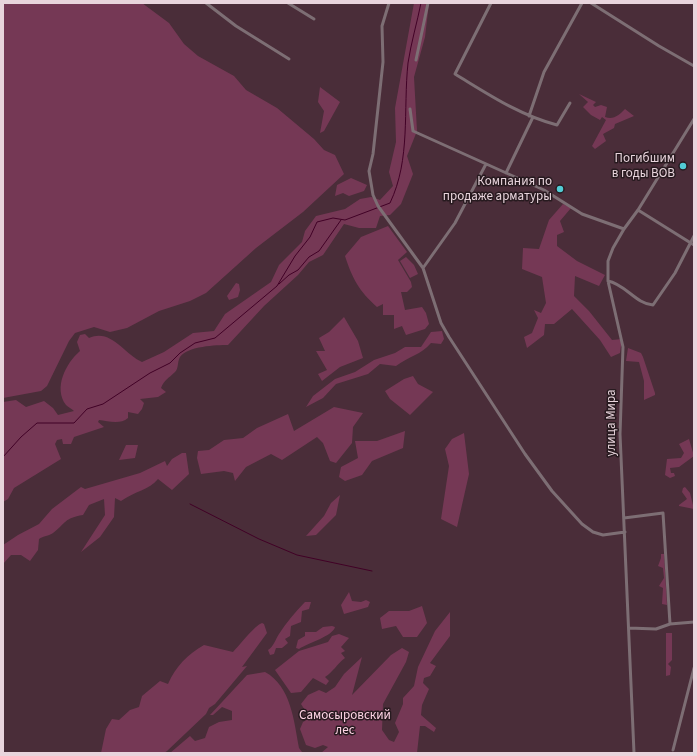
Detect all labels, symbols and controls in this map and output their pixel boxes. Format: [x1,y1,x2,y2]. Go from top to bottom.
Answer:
place label: Погибшим в годы ВОВ [612,151,675,182]
marker: Погибшим в годы ВОВ [678,161,688,171]
place label: Компания по продаже арматуры [443,174,552,205]
marker: Компания по продаже арматуры [555,184,565,194]
street label: улица Мира [604,389,620,457]
park label: Самосыровский лес [299,708,391,739]

